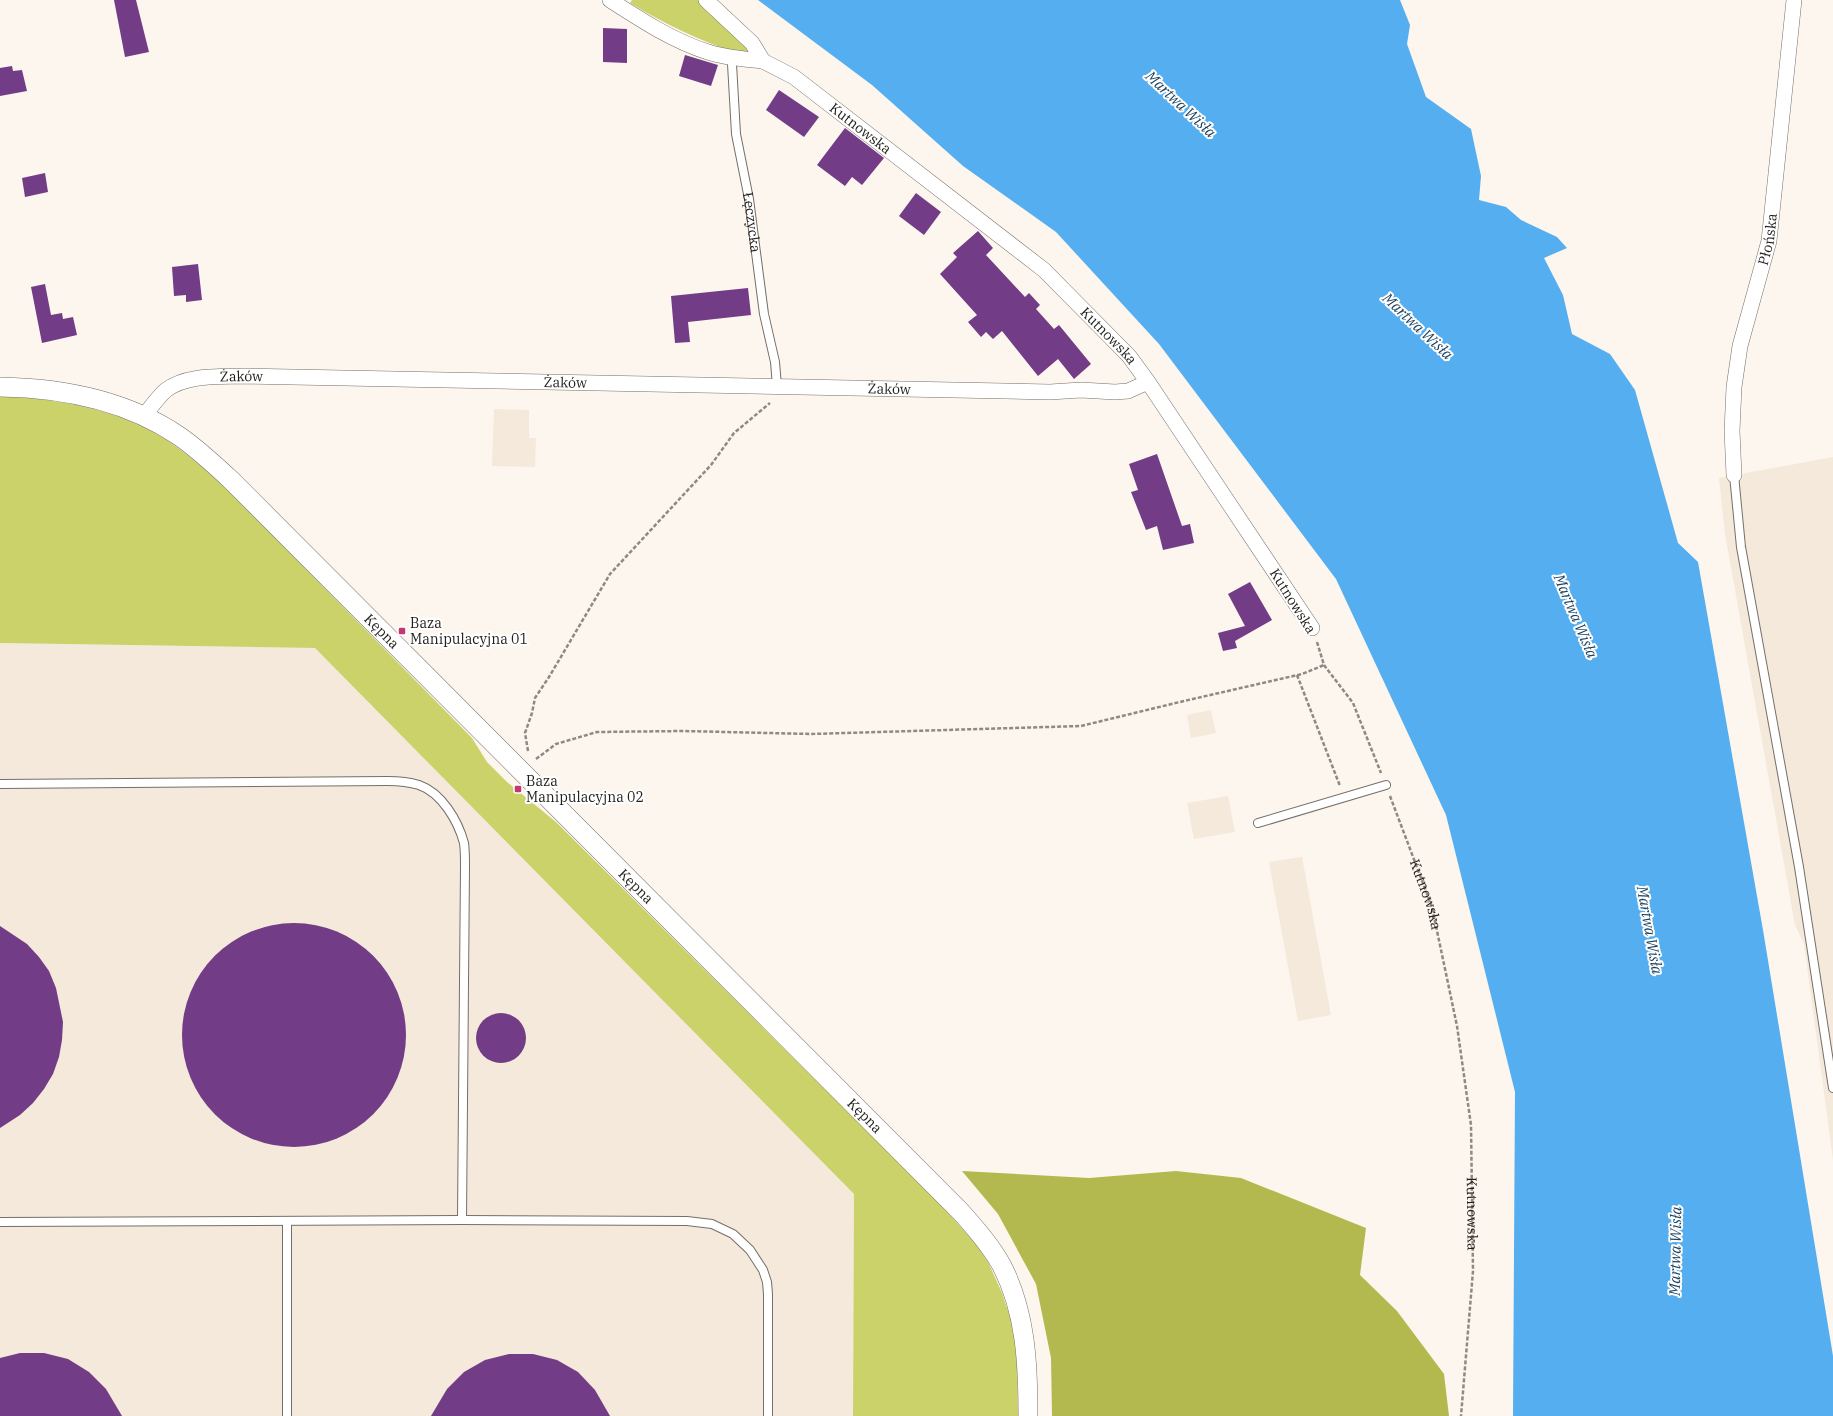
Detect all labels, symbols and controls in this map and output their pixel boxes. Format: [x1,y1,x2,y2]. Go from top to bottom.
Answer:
water label: Martwa Wisła [1141,66,1221,142]
street label: Kutnowska [826,99,895,158]
street label: Łęczycka [739,191,765,254]
street label: Płońska [1754,212,1781,267]
water label: Martwa Wisła [1378,288,1458,364]
street label: Kutnowska [1077,303,1141,368]
street label: Żaków [220,367,263,385]
street label: Żaków [543,373,587,392]
street label: Żaków [867,379,911,398]
street label: Kutnowska [1266,565,1320,637]
water label: Martwa Wisła [1549,570,1603,662]
street label: Kępna [361,610,403,653]
place label: Baza Manipulacyjna 01 [410,614,528,648]
marker: Baza Manipulacyjna 01 [397,626,407,636]
place label: Baza Manipulacyjna 02 [526,772,644,806]
marker: Baza Manipulacyjna 02 [513,784,523,794]
street label: Kutnowska [1406,857,1446,932]
street label: Kępna [615,865,658,908]
water label: Martwa Wisła [1633,883,1667,976]
street label: Kępna [844,1094,886,1137]
street label: Kutnowska [1463,1177,1482,1251]
water label: Martwa Wisła [1665,1205,1685,1297]

